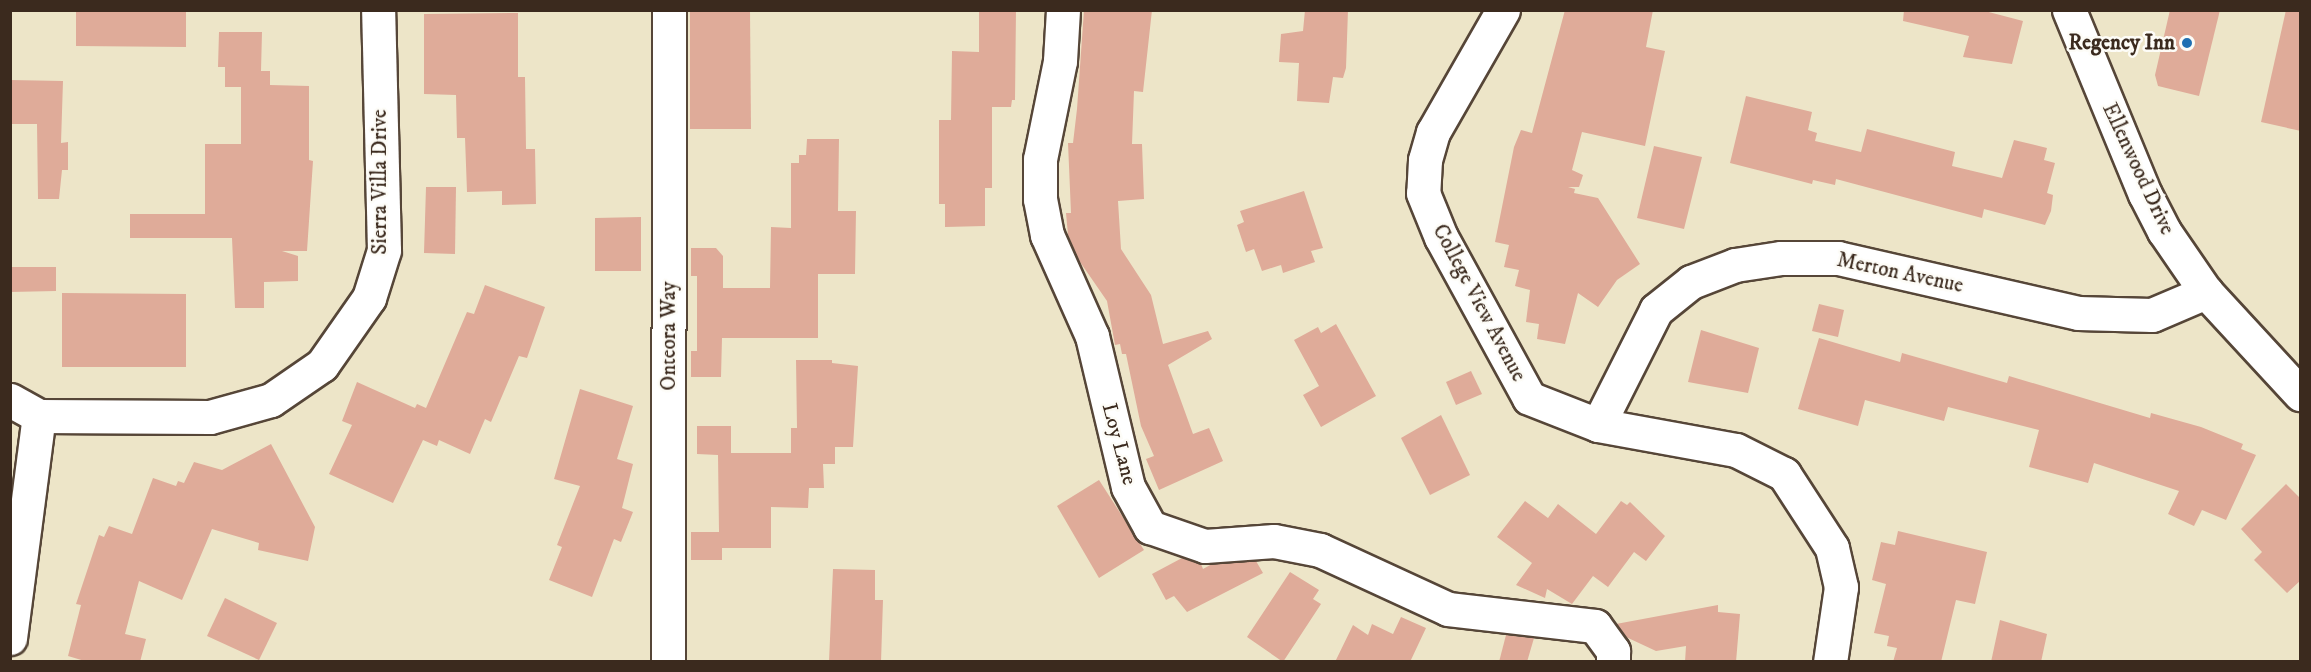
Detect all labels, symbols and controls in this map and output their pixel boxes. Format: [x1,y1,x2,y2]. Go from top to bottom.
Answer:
place label: Regency Inn [2069,30,2175,56]
marker: Regency Inn [2180,36,2194,50]
street label: Ellenwood Drive [2096,99,2180,239]
street label: Sierra Villa Drive [367,109,393,255]
street label: College View Avenue [1427,220,1531,386]
street label: Merton Avenue [1835,247,1965,299]
street label: Onteora Way [656,281,682,391]
street label: Loy Lane [1096,400,1142,488]

